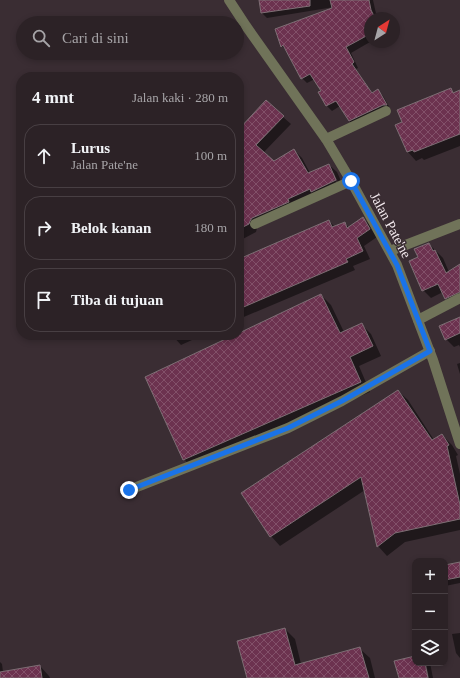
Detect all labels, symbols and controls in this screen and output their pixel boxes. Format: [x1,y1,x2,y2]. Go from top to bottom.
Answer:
north arrow [364,12,400,48]
search box [16,16,244,60]
icon: search [30,27,52,49]
text: Cari di sini [62,30,129,46]
text: 4 mnt [32,88,74,107]
text: Jalan kaki · 280 m [132,90,228,105]
text: Lurus [71,140,110,156]
icon: ahead [33,145,55,167]
text: 100 m [194,148,227,163]
text: Jalan Pate'ne [71,157,138,172]
route start [342,172,360,190]
street label: Jalan Pate'ne [367,190,414,261]
icon: right [33,217,55,239]
text: Belok kanan [71,220,151,236]
text: 180 m [194,220,227,235]
icon: arrive [33,289,55,311]
text: Tiba di tujuan [71,292,163,308]
route end [120,481,138,499]
map controls [412,558,448,666]
button: + [412,558,448,594]
button: − [412,594,448,630]
button: layers [412,630,448,666]

